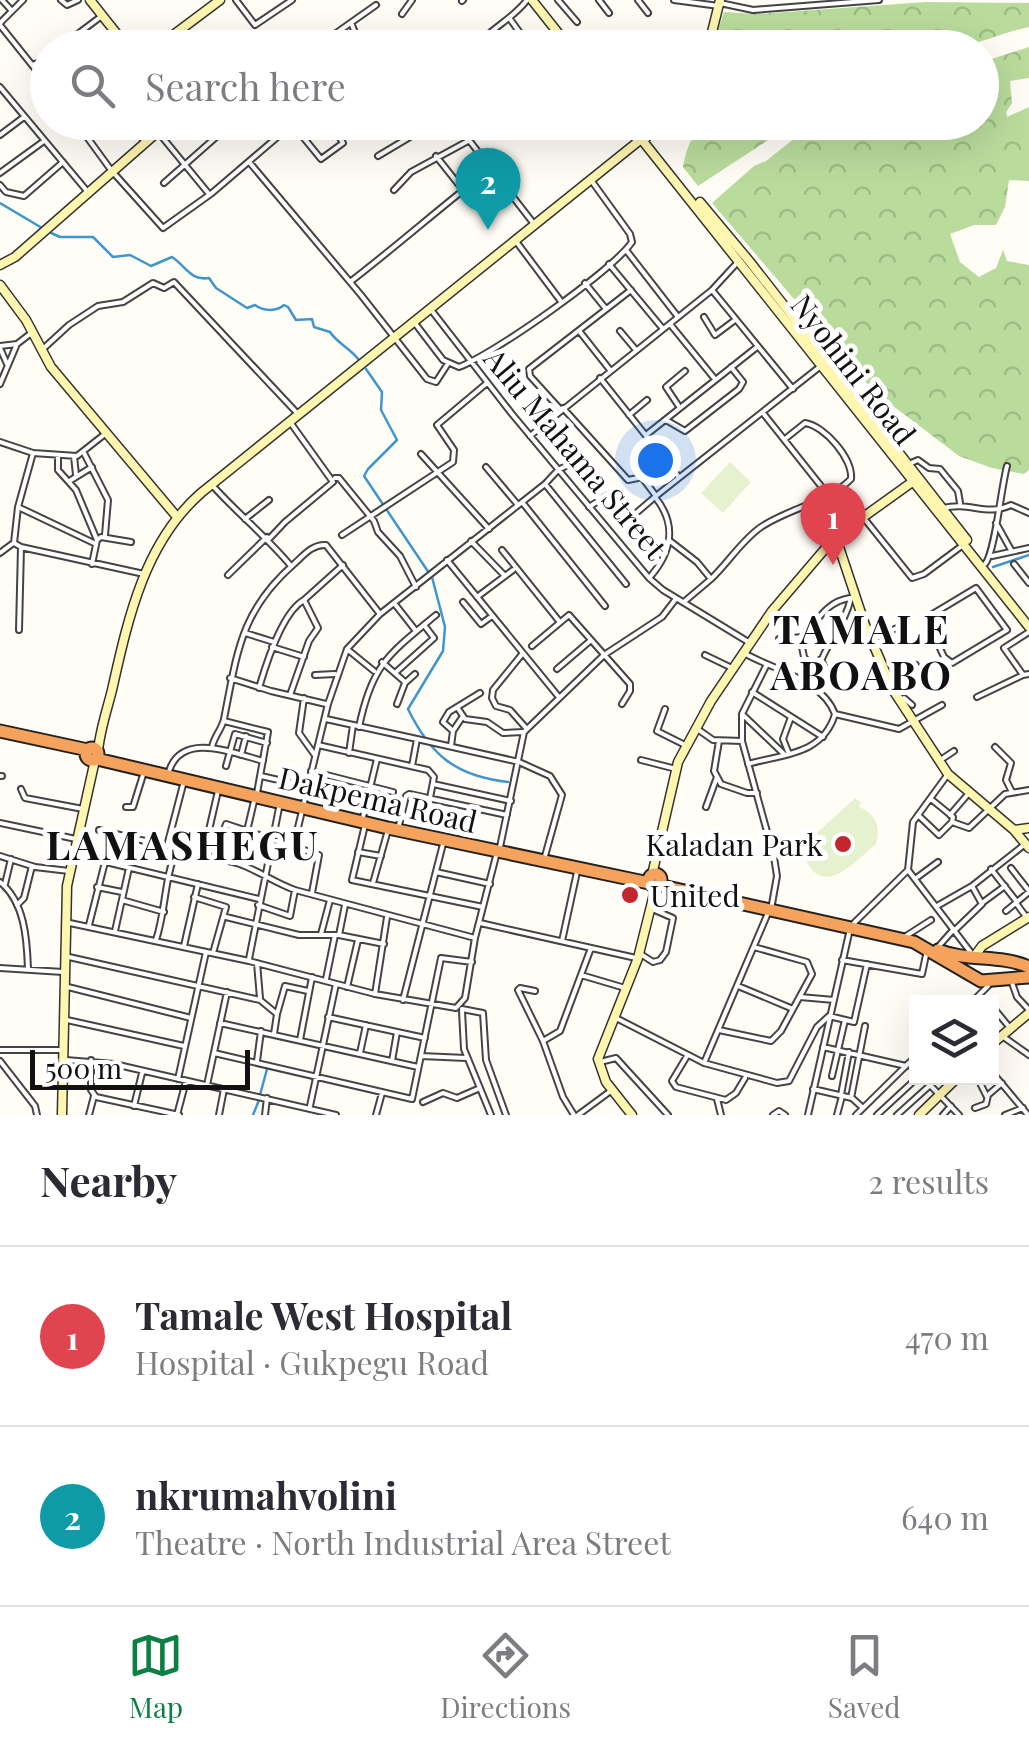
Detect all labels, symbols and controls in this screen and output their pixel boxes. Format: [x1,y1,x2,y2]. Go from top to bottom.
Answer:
search box [30,30,999,140]
icon: search [65,58,120,113]
text: Search here [145,60,346,111]
pin: 2 [456,148,520,230]
street label: Nyohini Road [783,286,925,452]
street label: Aliu Mahama Street [475,338,676,567]
your location [630,435,681,486]
pin: 1 [800,482,866,565]
district label: TAMALE ABOABO [770,601,953,700]
street label: Dakpema Road [275,757,481,841]
district label: LAMASHEGU [46,817,320,870]
place label: Kaladan Park [646,824,823,864]
marker: Kaladan Park [832,833,854,855]
place label: United [650,875,740,915]
marker: United [619,884,641,906]
map controls [909,995,999,1085]
button: layers [909,995,999,1085]
scale bar [30,1045,250,1090]
text: 500 m [45,1049,122,1086]
text: Nearby [40,1152,177,1208]
text: 2 results [868,1159,989,1202]
text: Tamale West Hospital [135,1289,512,1340]
text: 1 [66,1315,79,1358]
text: 470 m [905,1315,989,1358]
text: Hospital · Gukpegu Road [135,1340,489,1383]
text: nkrumahvolini [135,1469,397,1520]
text: 2 [64,1495,81,1538]
text: 640 m [901,1495,989,1538]
text: Theatre · North Industrial Area Street [135,1520,671,1563]
tab: Map [128,1628,183,1725]
tab: Directions [440,1628,571,1725]
tab: Saved [828,1628,901,1725]

